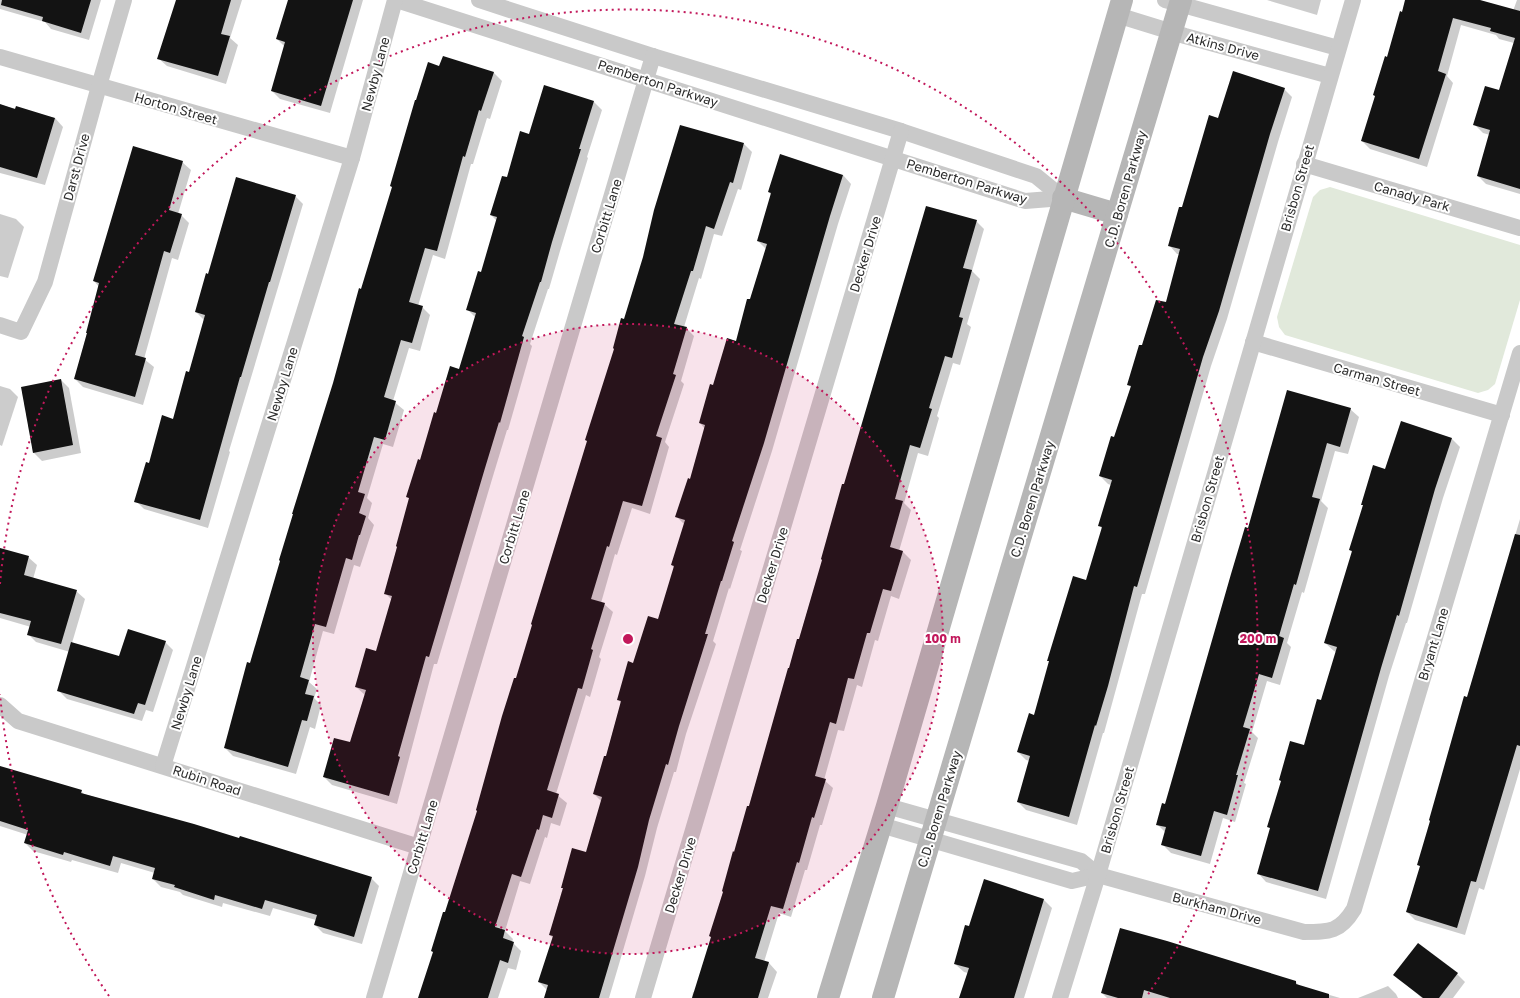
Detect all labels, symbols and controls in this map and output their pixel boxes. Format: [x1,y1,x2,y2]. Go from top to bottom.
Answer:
street label: Atkins Drive [1185,29,1261,63]
street label: Newby Lane [357,35,393,113]
street label: Pemberton Parkway [596,56,721,110]
street label: Horton Street [133,88,219,128]
street label: C.D. Boren Parkway [1101,128,1150,250]
street label: Darst Drive [59,132,93,202]
street label: Brisbon Street [1277,143,1317,233]
street label: Pemberton Parkway [905,155,1030,207]
street label: Corbitt Lane [587,177,625,255]
street label: Canady Park [1372,178,1452,215]
street label: Decker Drive [846,214,884,294]
street label: Newby Lane [263,345,301,423]
street label: Carman Street [1332,359,1422,399]
street label: C.D. Boren Parkway [1007,438,1058,559]
street label: Brisbon Street [1187,454,1227,544]
street label: Corbitt Lane [495,488,533,566]
street label: Decker Drive [753,525,791,605]
street label: Bryant Lane [1414,606,1452,682]
text: 100 m [925,631,961,646]
text: 200 m [1240,631,1276,646]
centre of rings [621,632,635,646]
street label: Newby Lane [167,654,205,732]
street label: C.D. Boren Parkway [914,748,965,869]
street label: Rubin Road [171,761,243,799]
street label: Brisbon Street [1097,765,1137,855]
street label: Corbitt Lane [403,798,441,876]
street label: Decker Drive [661,835,699,915]
street label: Burkham Drive [1171,888,1263,928]

